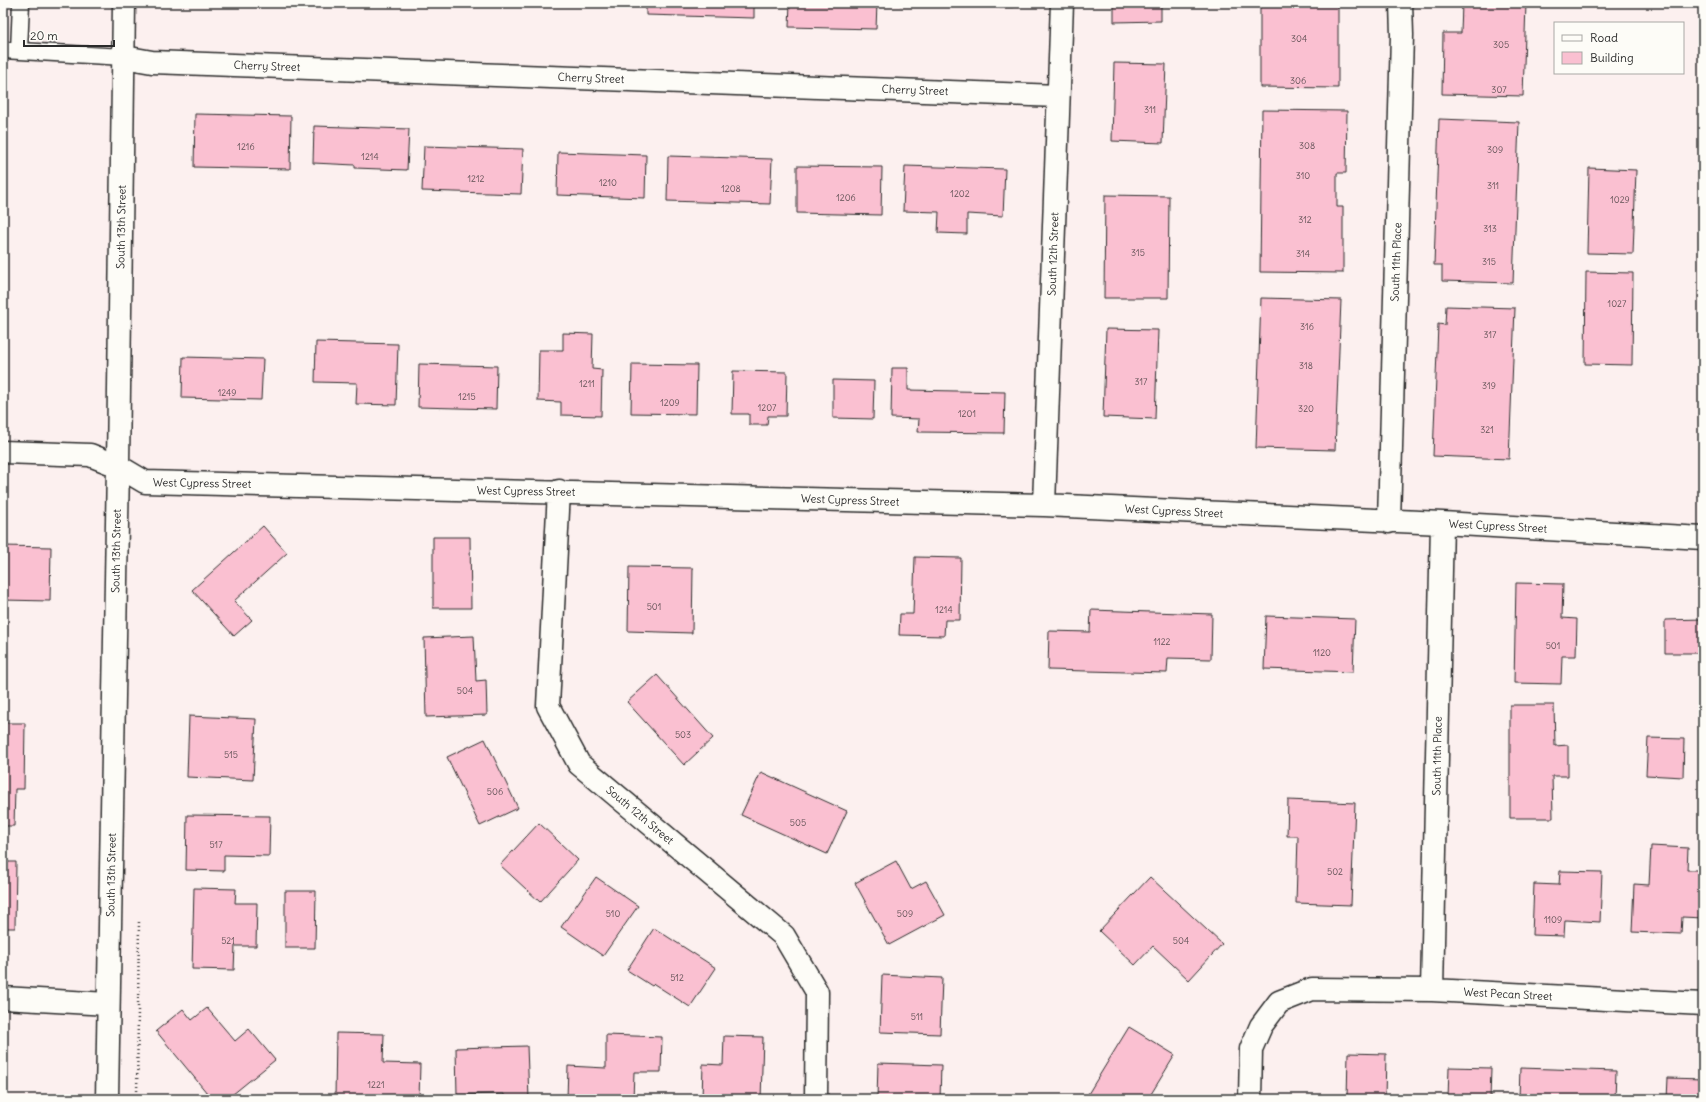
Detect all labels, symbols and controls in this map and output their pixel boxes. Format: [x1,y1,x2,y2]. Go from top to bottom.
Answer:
scale bar [24,22,114,48]
legend [1554,22,1684,74]
text: 20 m [30,28,58,43]
text: Road [1590,30,1618,45]
house number: 304 [1291,33,1307,44]
house number: 305 [1493,39,1509,50]
text: Building [1590,50,1634,65]
street label: Cherry Street [233,58,301,74]
street label: Cherry Street [557,70,625,86]
house number: 306 [1290,75,1306,86]
street label: Cherry Street [881,82,949,98]
house number: 307 [1491,84,1507,95]
house number: 311 [1144,104,1156,115]
house number: 308 [1299,140,1315,151]
house number: 1216 [237,141,255,152]
house number: 309 [1487,144,1503,155]
house number: 1214 [361,151,379,162]
house number: 310 [1296,170,1310,181]
house number: 1212 [467,173,485,184]
house number: 1210 [599,177,617,188]
house number: 311 [1487,180,1499,191]
house number: 1208 [721,183,741,194]
street label: South 13th Street [113,185,129,269]
house number: 1202 [950,188,970,199]
house number: 1206 [836,192,856,203]
house number: 1029 [1610,194,1630,205]
street label: South 12th Street [1045,212,1061,296]
house number: 312 [1298,214,1312,225]
street label: South 11th Place [1388,222,1404,302]
house number: 313 [1483,223,1497,234]
house number: 315 [1131,247,1145,258]
house number: 314 [1296,248,1310,259]
house number: 315 [1482,256,1496,267]
house number: 1027 [1608,298,1627,309]
house number: 316 [1300,321,1314,332]
house number: 317 [1484,329,1497,340]
house number: 318 [1299,360,1313,371]
house number: 317 [1135,376,1148,387]
house number: 1211 [579,378,595,389]
house number: 319 [1482,380,1496,391]
house number: 1249 [218,387,236,398]
house number: 1215 [458,391,476,402]
house number: 1209 [660,397,680,408]
house number: 1207 [758,402,777,413]
house number: 320 [1298,403,1314,414]
house number: 1201 [958,408,976,419]
house number: 321 [1480,424,1494,435]
street label: West Cypress Street [153,475,252,491]
street label: West Cypress Street [477,483,576,499]
street label: West Cypress Street [801,491,900,509]
street label: West Cypress Street [1124,501,1224,521]
street label: South 13th Street [108,509,124,593]
street label: West Cypress Street [1448,516,1548,536]
house number: 501 [647,601,661,612]
house number: 1214 [935,604,953,615]
house number: 1122 [1153,636,1171,647]
house number: 501 [1546,640,1560,651]
house number: 1120 [1313,647,1331,658]
house number: 504 [457,685,473,696]
street label: South 11th Place [1429,716,1445,796]
house number: 503 [675,729,691,740]
house number: 515 [224,749,238,760]
street label: South 12th Street [603,783,677,847]
house number: 506 [487,786,503,797]
house number: 505 [790,817,806,828]
street label: South 13th Street [103,833,119,917]
house number: 517 [209,839,223,850]
house number: 502 [1327,866,1343,877]
house number: 510 [606,908,620,919]
house number: 509 [897,908,913,919]
house number: 1109 [1544,914,1562,925]
house number: 521 [221,935,235,946]
house number: 504 [1173,935,1189,946]
house number: 512 [670,972,684,983]
street label: West Pecan Street [1463,985,1553,1003]
house number: 511 [911,1011,923,1022]
house number: 1221 [367,1079,385,1090]

